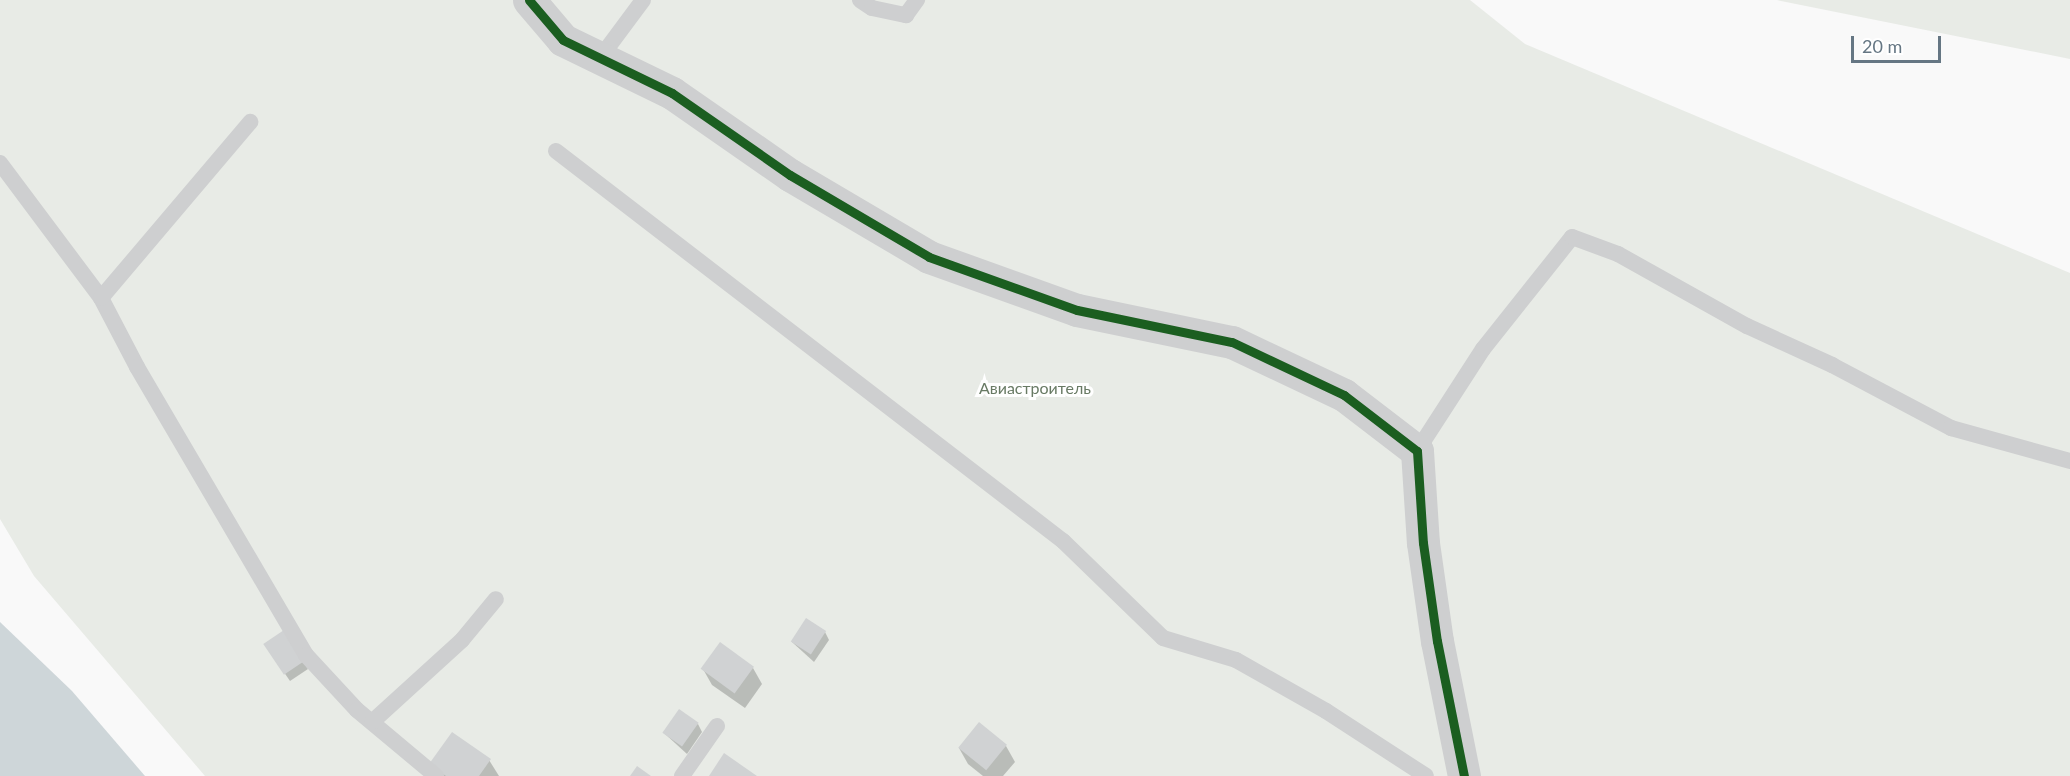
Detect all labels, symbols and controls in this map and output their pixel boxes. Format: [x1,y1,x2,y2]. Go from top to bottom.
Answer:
scale bar [1854,24,1944,62]
text: 20 m [1862,35,1902,57]
park label: Авиастроитель [979,378,1091,398]

